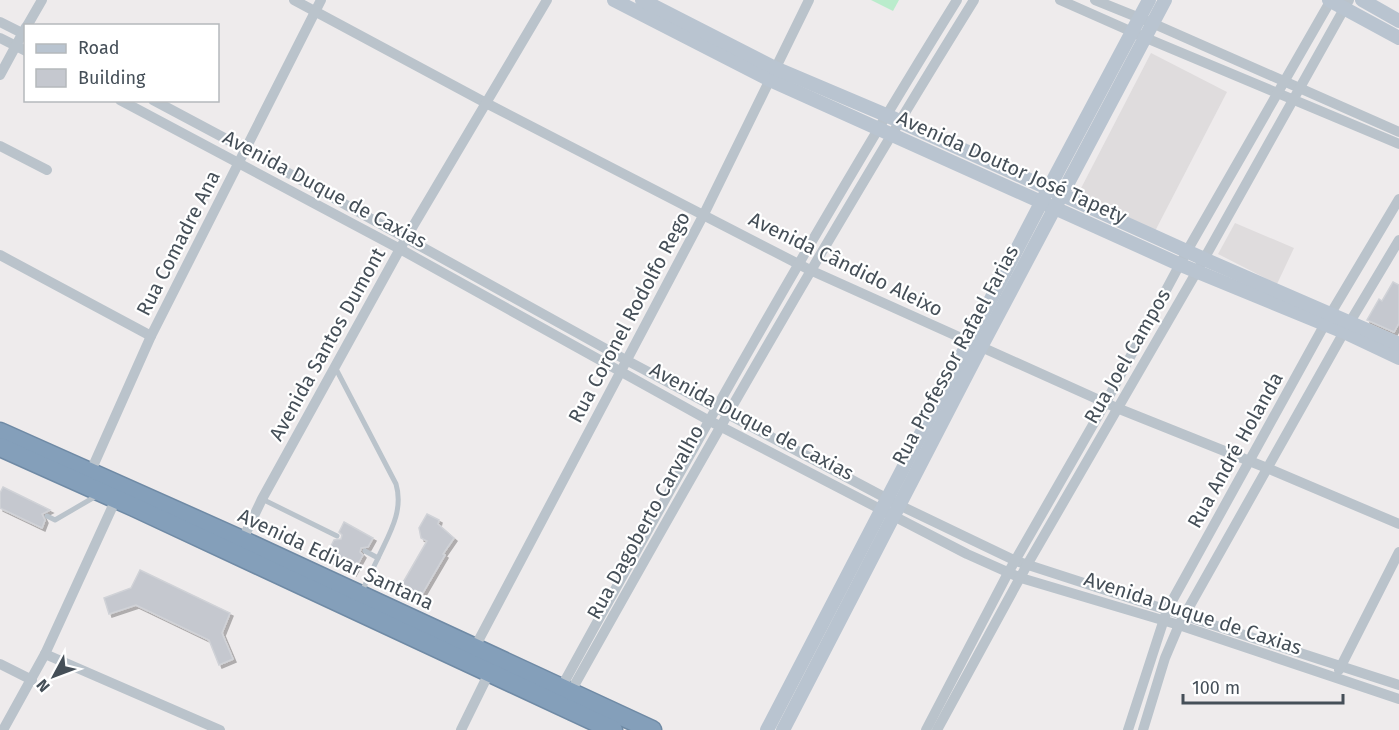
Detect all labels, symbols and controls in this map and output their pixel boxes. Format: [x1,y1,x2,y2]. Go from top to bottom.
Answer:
legend [24,24,219,102]
text: Road [78,37,120,59]
text: Building [78,67,146,89]
street label: Avenida Doutor José Tapety [894,105,1131,229]
street label: Avenida Duque de Caxias [219,125,431,253]
street label: Rua Comadre Ana [131,166,225,320]
street label: Rua Coronel Rodolfo Rego [563,207,695,427]
street label: Avenida Cândido Aleixo [745,207,947,321]
street label: Rua Professor Rafael Farias [887,241,1023,469]
street label: Avenida Santos Dumont [264,243,390,445]
street label: Rua Joel Campos [1079,284,1175,428]
street label: Avenida Duque de Caxias [646,357,858,485]
street label: Rua André Holanda [1182,368,1288,532]
street label: Rua Dagoberto Carvalho [582,421,708,623]
street label: Avenida Edivar Santana [234,503,438,615]
street label: Avenida Duque de Caxias [1081,566,1305,660]
north arrow [24,646,84,706]
scale bar [1183,667,1344,705]
text: N [32,675,54,696]
text: 100 m [1192,677,1240,699]

